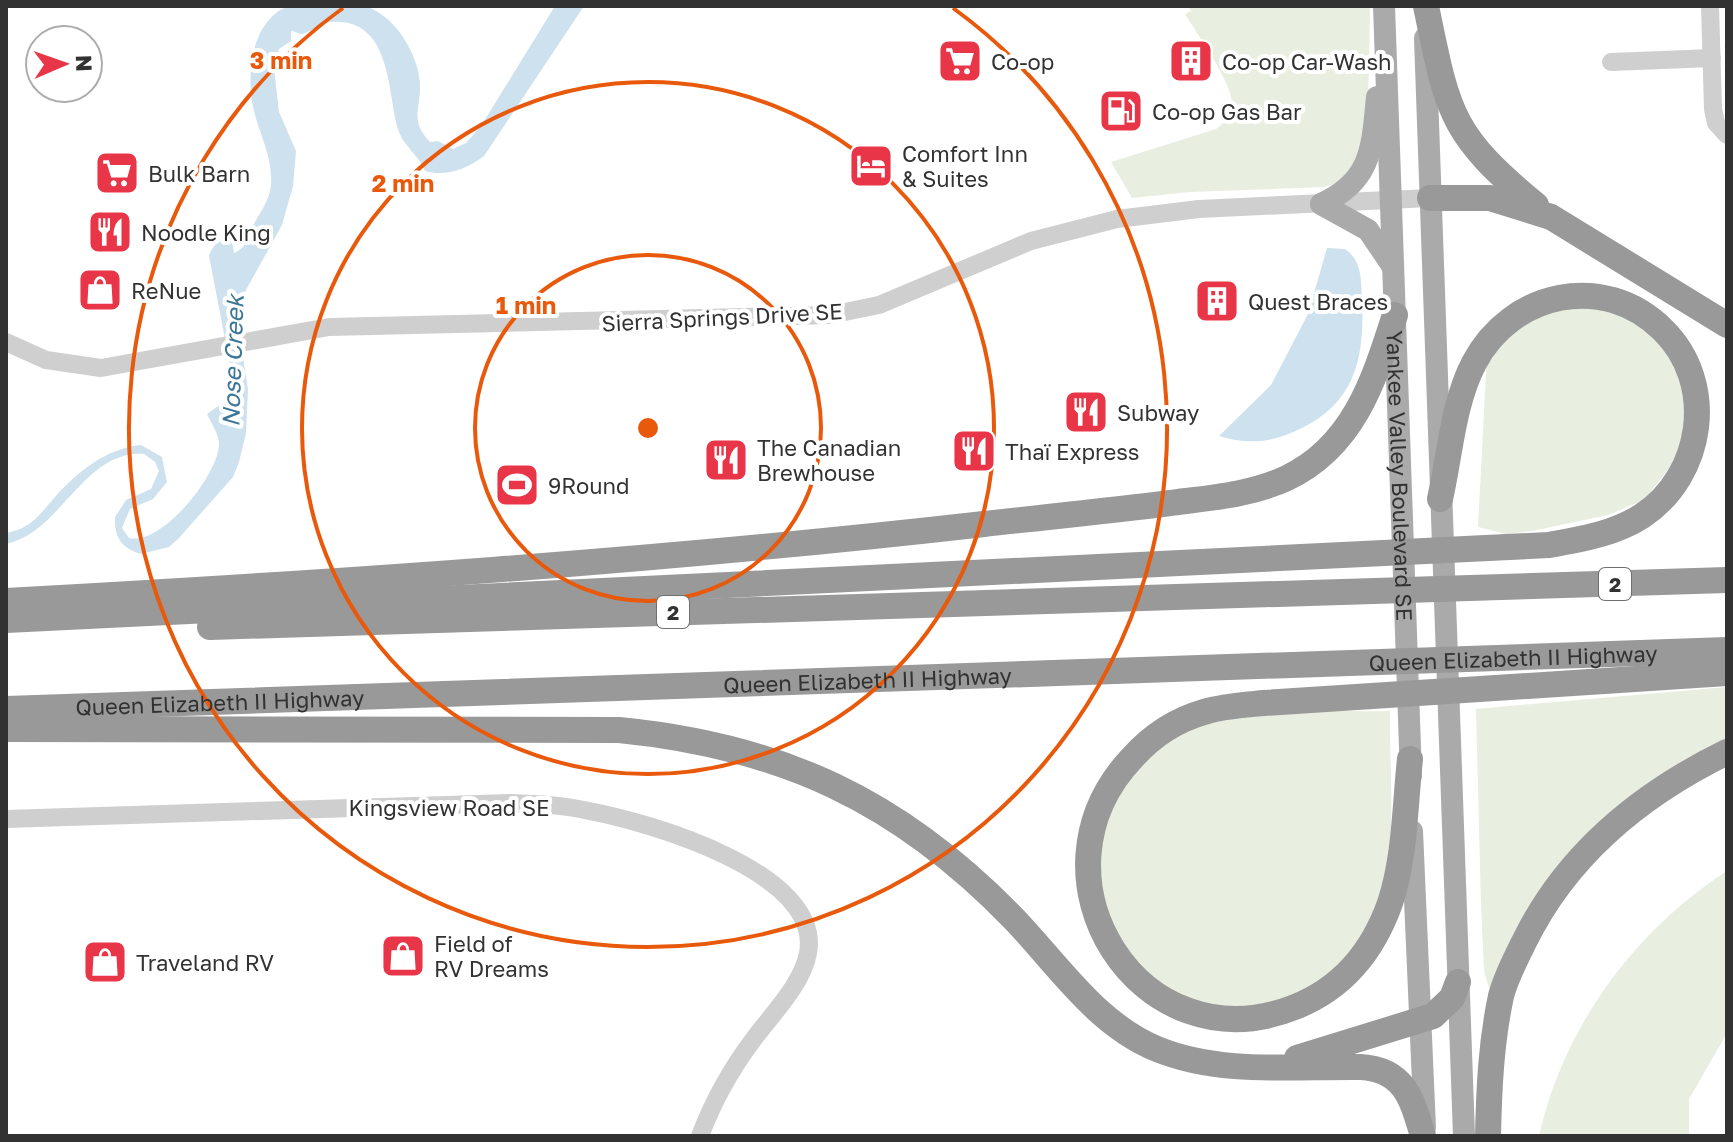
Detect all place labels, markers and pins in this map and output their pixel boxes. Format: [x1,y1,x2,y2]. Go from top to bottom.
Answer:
supermarket icon: Co-op [936,37,984,85]
building icon: Co-op Car-Wash [1167,37,1215,85]
place label: Co-op [991,48,1054,75]
place label: Co-op Car-Wash [1222,48,1392,75]
fuel station icon: Co-op Gas Bar [1097,87,1145,135]
place label: Co-op Gas Bar [1152,98,1302,125]
place label: Comfort Inn & Suites [902,140,1028,192]
hotel icon: Comfort Inn & Suites [847,142,895,190]
supermarket icon: Bulk Barn [93,149,141,197]
place label: Bulk Barn [148,160,250,187]
restaurant icon: Noodle King [86,208,134,256]
place label: Noodle King [141,219,271,246]
shop icon: ReNue [76,266,124,314]
place label: ReNue [131,277,201,304]
building icon: Quest Braces [1193,277,1241,325]
place label: Quest Braces [1248,288,1388,315]
restaurant icon: Subway [1062,388,1110,436]
place label: Subway [1117,399,1199,426]
centre of rings [634,414,662,442]
restaurant icon: Thaï Express [950,427,998,475]
place label: The Canadian Brewhouse [757,434,901,486]
restaurant icon: The Canadian Brewhouse [702,436,750,484]
place label: Thaï Express [1005,438,1140,465]
sports icon: 9Round [493,461,541,509]
place label: 9Round [548,472,630,499]
place label: Field of RV Dreams [434,930,549,982]
shop icon: Field of RV Dreams [379,932,427,980]
shop icon: Traveland RV [81,938,129,986]
place label: Traveland RV [136,949,274,976]

